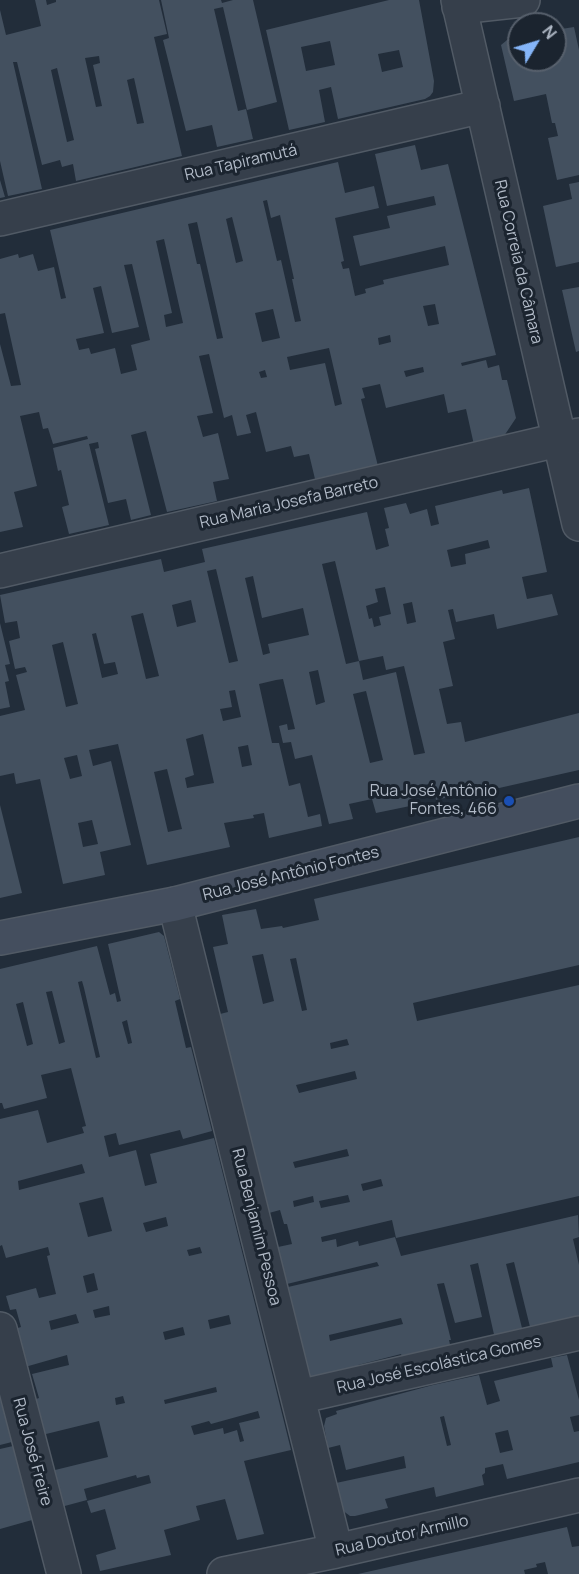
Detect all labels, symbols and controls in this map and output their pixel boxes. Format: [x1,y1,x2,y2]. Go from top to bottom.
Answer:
north arrow [507,12,567,72]
text: N [537,21,562,43]
street label: Rua Tapiramutá [183,141,299,185]
street label: Rua Correia da Câmara [490,178,546,346]
street label: Rua Maria Josefa Barreto [198,473,380,533]
place label: Rua José Antônio Fontes, 466 [370,782,497,820]
marker: Rua José Antônio Fontes, 466 [502,794,516,808]
street label: Rua José Antônio Fontes [201,843,381,905]
street label: Rua Benjamim Pessoa [227,1146,285,1308]
street label: Rua José Escolástica Gomes [335,1332,543,1398]
street label: Rua José Freire [8,1396,56,1508]
street label: Rua Doutor Armillo [334,1511,470,1561]

